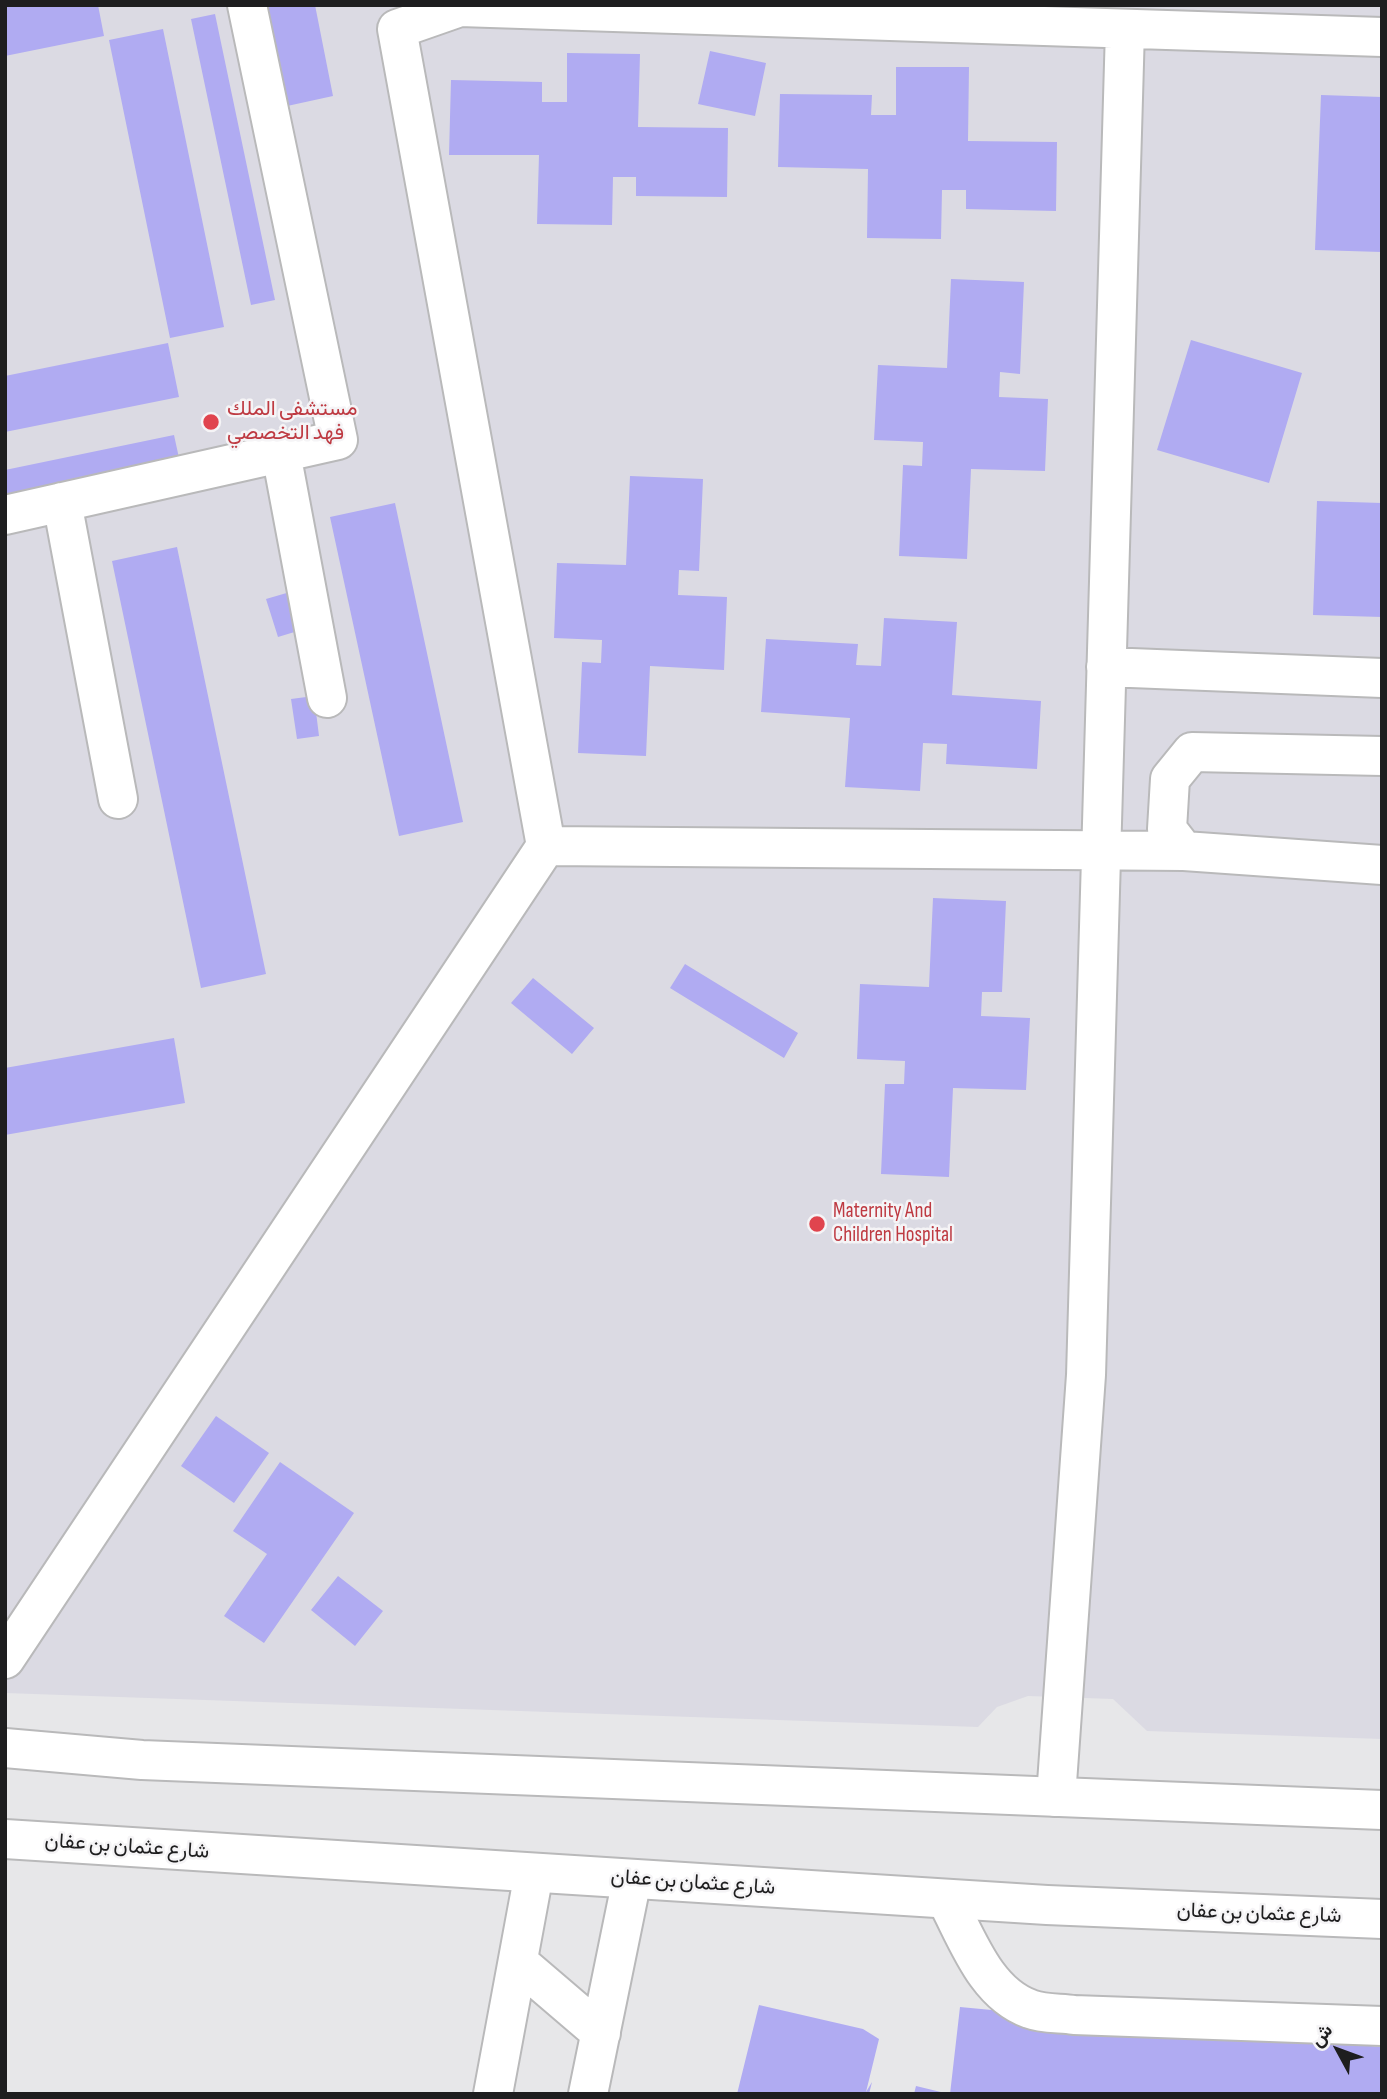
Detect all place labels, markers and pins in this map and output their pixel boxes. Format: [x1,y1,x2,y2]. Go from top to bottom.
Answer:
place label: مستشفى الملك فهد التخصصي [227,397,357,447]
marker: مستشفى الملك فهد التخصصي [201,412,221,432]
place label: Maternity And Children Hospital [833,1199,953,1249]
marker: Maternity And Children Hospital [807,1214,827,1234]

